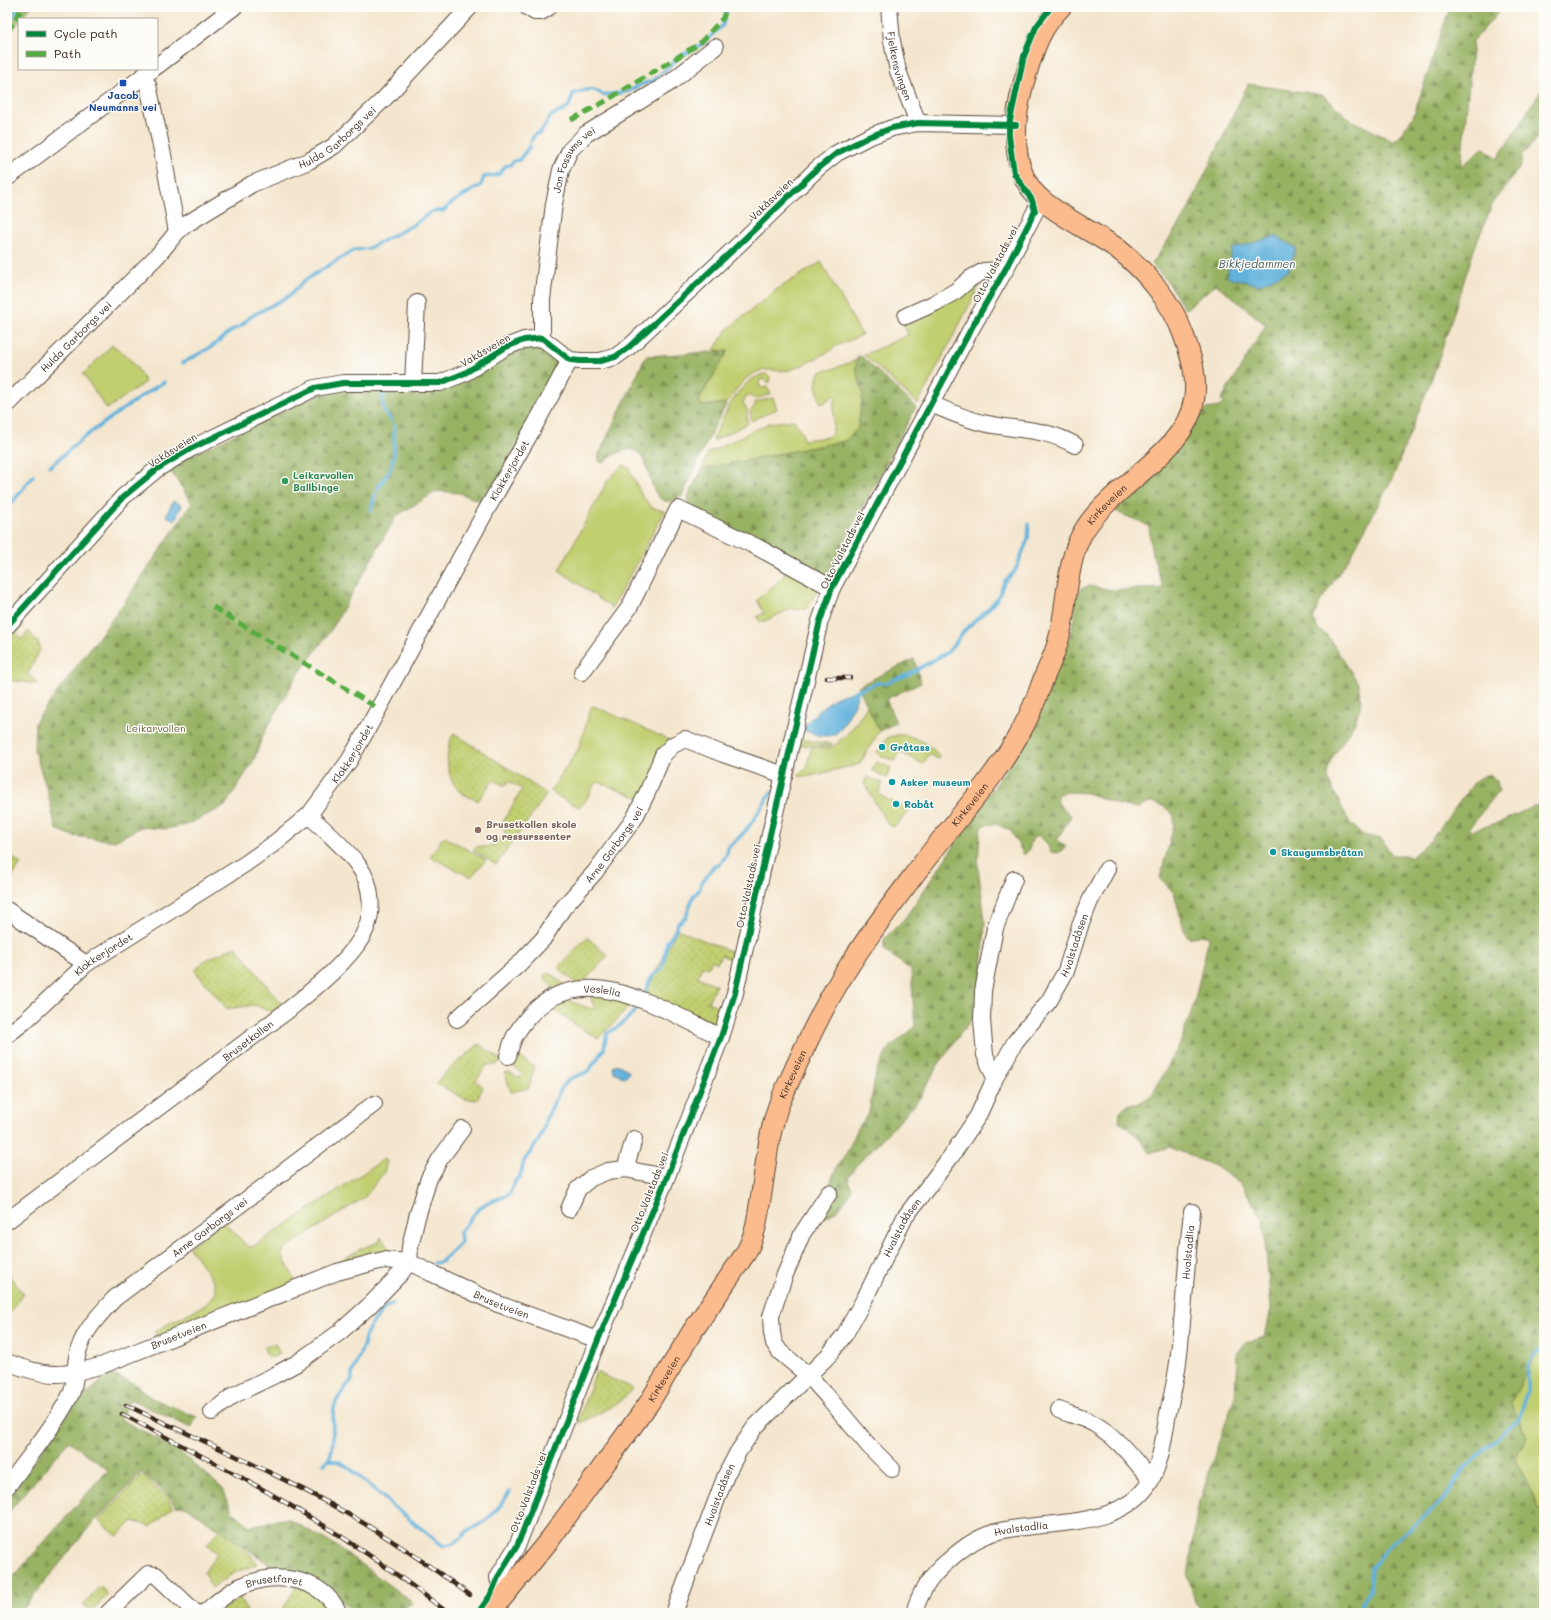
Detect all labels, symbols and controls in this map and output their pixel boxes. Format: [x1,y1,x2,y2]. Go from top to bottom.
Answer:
legend [18,18,158,70]
text: Cycle path [54,25,117,41]
street label: Fjelkensvingen [884,31,916,102]
text: Path [54,45,81,61]
marker: Jacob Neumanns vei [118,78,128,88]
place label: Jacob Neumanns vei [89,88,157,114]
street label: Hulda Garborgs vei [296,103,379,172]
street label: Jon Fossums vei [549,123,598,194]
street label: Vakåsveien [746,175,796,223]
street label: Otto Valstads vei [969,223,1021,305]
water label: Bikkjedammen [1219,256,1295,271]
street label: Hulda Garborgs vei [37,298,115,375]
street label: Vakåsveien [458,330,512,370]
street label: Vakåsveien [145,429,199,471]
street label: Klokkerjordet [486,437,532,503]
place label: Leikarvollen Ballbinge [293,468,354,494]
marker: Leikarvollen Ballbinge [280,476,290,486]
street label: Kirkeveien [1083,481,1130,527]
street label: Otto Valstads vei [816,509,868,591]
park label: Leikarvollen [126,721,186,735]
street label: Klokkerjordet [328,721,376,786]
place label: Gråtass [890,740,930,754]
marker: Gråtass [877,742,887,752]
place label: Asker museum [900,775,971,789]
marker: Asker museum [887,777,897,787]
street label: Kirkeveien [948,780,991,829]
place label: Robåt [904,797,934,811]
marker: Robåt [891,799,901,809]
street label: Arne Garborgs vei [582,804,646,886]
place label: Brusetkollen skole og ressurssenter [486,817,576,843]
marker: Brusetkollen skole og ressurssenter [473,825,483,835]
street label: Otto Valstads vei [732,843,764,929]
place label: Skaugumsbråtan [1281,845,1363,859]
marker: Skaugumsbråtan [1268,847,1278,857]
street label: Hvalstadåsen [1057,912,1091,980]
street label: Klokkerjordet [71,930,135,979]
street label: Veslelia [583,982,623,1000]
street label: Brusetkollen [220,1017,276,1064]
street label: Kirkeveien [775,1048,810,1101]
street label: Otto Valstads vei [627,1150,671,1234]
street label: Arne Garborgs vei [169,1194,250,1260]
street label: Hvalstadåsen [879,1195,924,1259]
street label: Hvalstadlia [1179,1224,1197,1280]
street label: Brusetveien [472,1287,531,1322]
street label: Brusetveien [149,1318,208,1352]
street label: Kirkeveien [644,1353,683,1404]
street label: Otto Valstads vei [506,1450,550,1534]
street label: Hvalstadåsen [701,1461,738,1527]
street label: Hvalstadlia [992,1518,1049,1539]
street label: Brusetfaret [244,1571,305,1591]

